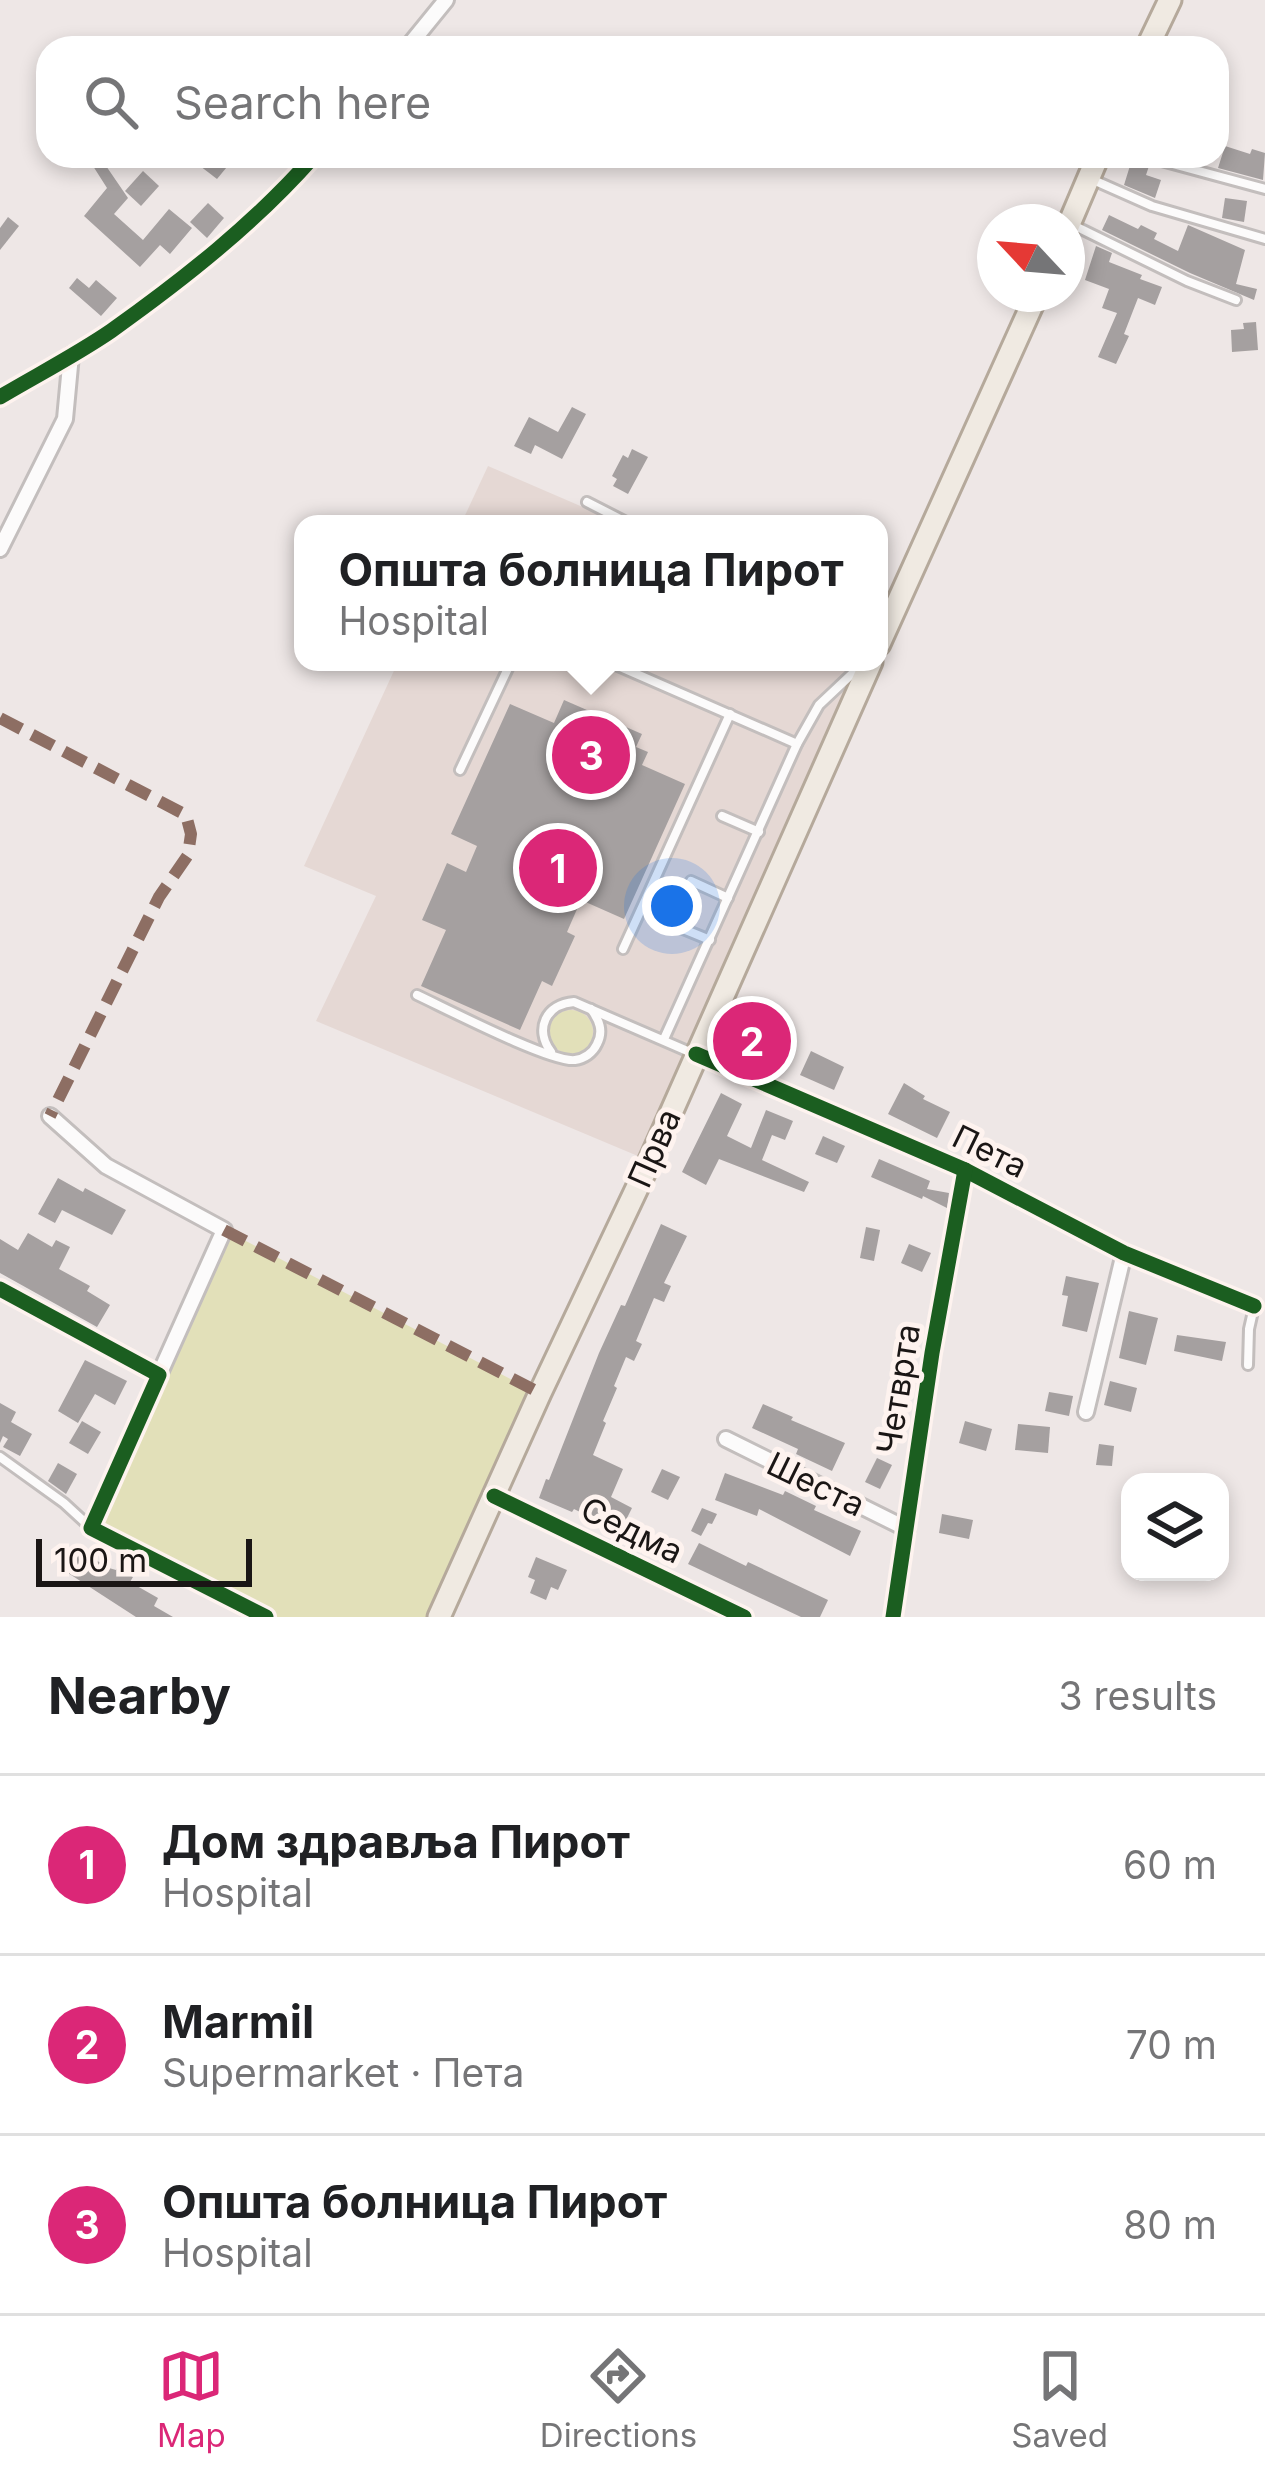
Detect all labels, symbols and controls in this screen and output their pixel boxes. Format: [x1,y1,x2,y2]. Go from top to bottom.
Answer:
search box [36,36,1229,168]
icon: search [78,69,144,135]
text: Search here [174,75,431,130]
north arrow [977,204,1085,312]
popup [294,515,888,671]
text: Општа болница Пирот [338,542,844,597]
text: Hospital [338,597,489,644]
pin: 3 [552,710,630,800]
pin: 1 [519,823,597,913]
your location [642,876,702,936]
pin: 2 [713,996,791,1086]
street label: Прва [619,1102,689,1194]
street label: Пета [946,1116,1034,1186]
street label: Четврта [868,1321,928,1457]
street label: Шеста [761,1443,871,1525]
map controls [1121,1473,1229,1581]
button: layers [1121,1473,1229,1581]
street label: Седма [575,1488,689,1572]
scale bar [36,1533,252,1586]
text: 100 m [54,1540,147,1580]
text: Nearby [48,1665,231,1726]
text: 3 results [1059,1672,1217,1719]
text: Дом здравља Пирот [162,1814,630,1869]
text: 1 [79,1841,95,1888]
text: 60 m [1123,1841,1217,1888]
text: Hospital [162,1869,313,1916]
text: Marmil [162,1994,314,2049]
text: 2 [75,2021,99,2068]
text: 70 m [1126,2021,1217,2068]
text: Supermarket · Пета [162,2049,524,2096]
text: Општа болница Пирот [162,2174,667,2229]
text: 3 [74,2201,100,2248]
text: 80 m [1123,2201,1217,2248]
text: Hospital [162,2229,313,2276]
tab: Map [157,2343,226,2455]
tab: Directions [540,2343,697,2455]
tab: Saved [1011,2343,1108,2455]

